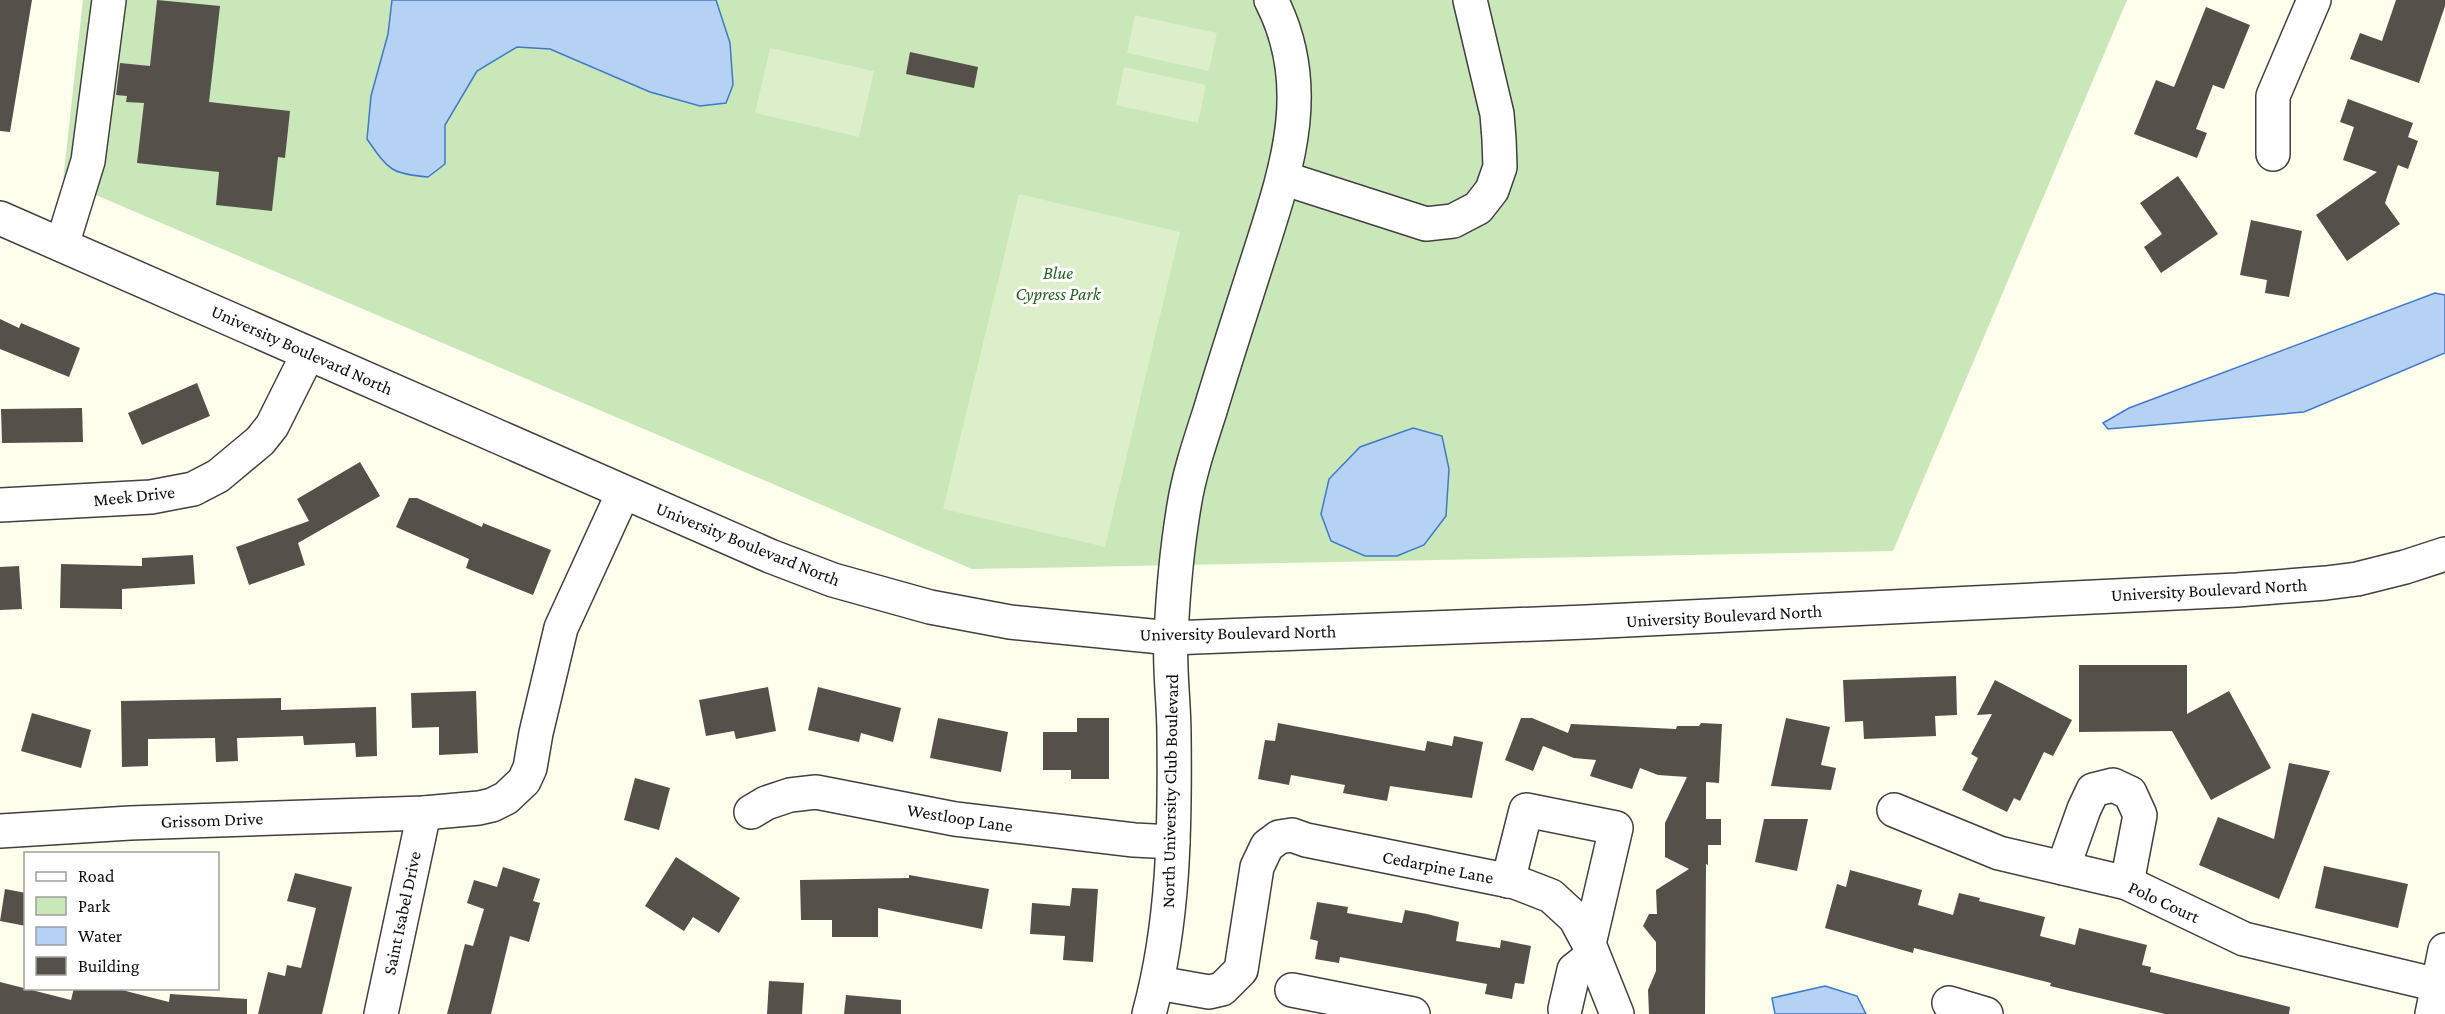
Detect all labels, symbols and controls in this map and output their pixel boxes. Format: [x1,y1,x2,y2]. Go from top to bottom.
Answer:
park label: Blue Cypress Park [1015,263,1102,304]
street label: University Boulevard North [208,301,396,399]
street label: Meek Drive [92,482,176,510]
street label: University Boulevard North [653,498,843,590]
street label: University Boulevard North [2110,575,2308,605]
street label: University Boulevard North [1625,601,1823,631]
street label: University Boulevard North [1140,621,1337,645]
street label: North University Club Boulevard [1158,673,1182,908]
street label: Westloop Lane [906,800,1014,836]
street label: Grissom Drive [160,808,264,832]
street label: Cedarpine Lane [1381,846,1495,888]
street label: Saint Isabel Drive [379,849,425,977]
legend [24,852,219,990]
text: Road [78,866,115,886]
street label: Polo Court [2125,877,2204,928]
text: Park [78,896,110,916]
text: Water [78,926,123,946]
text: Building [78,956,140,976]

